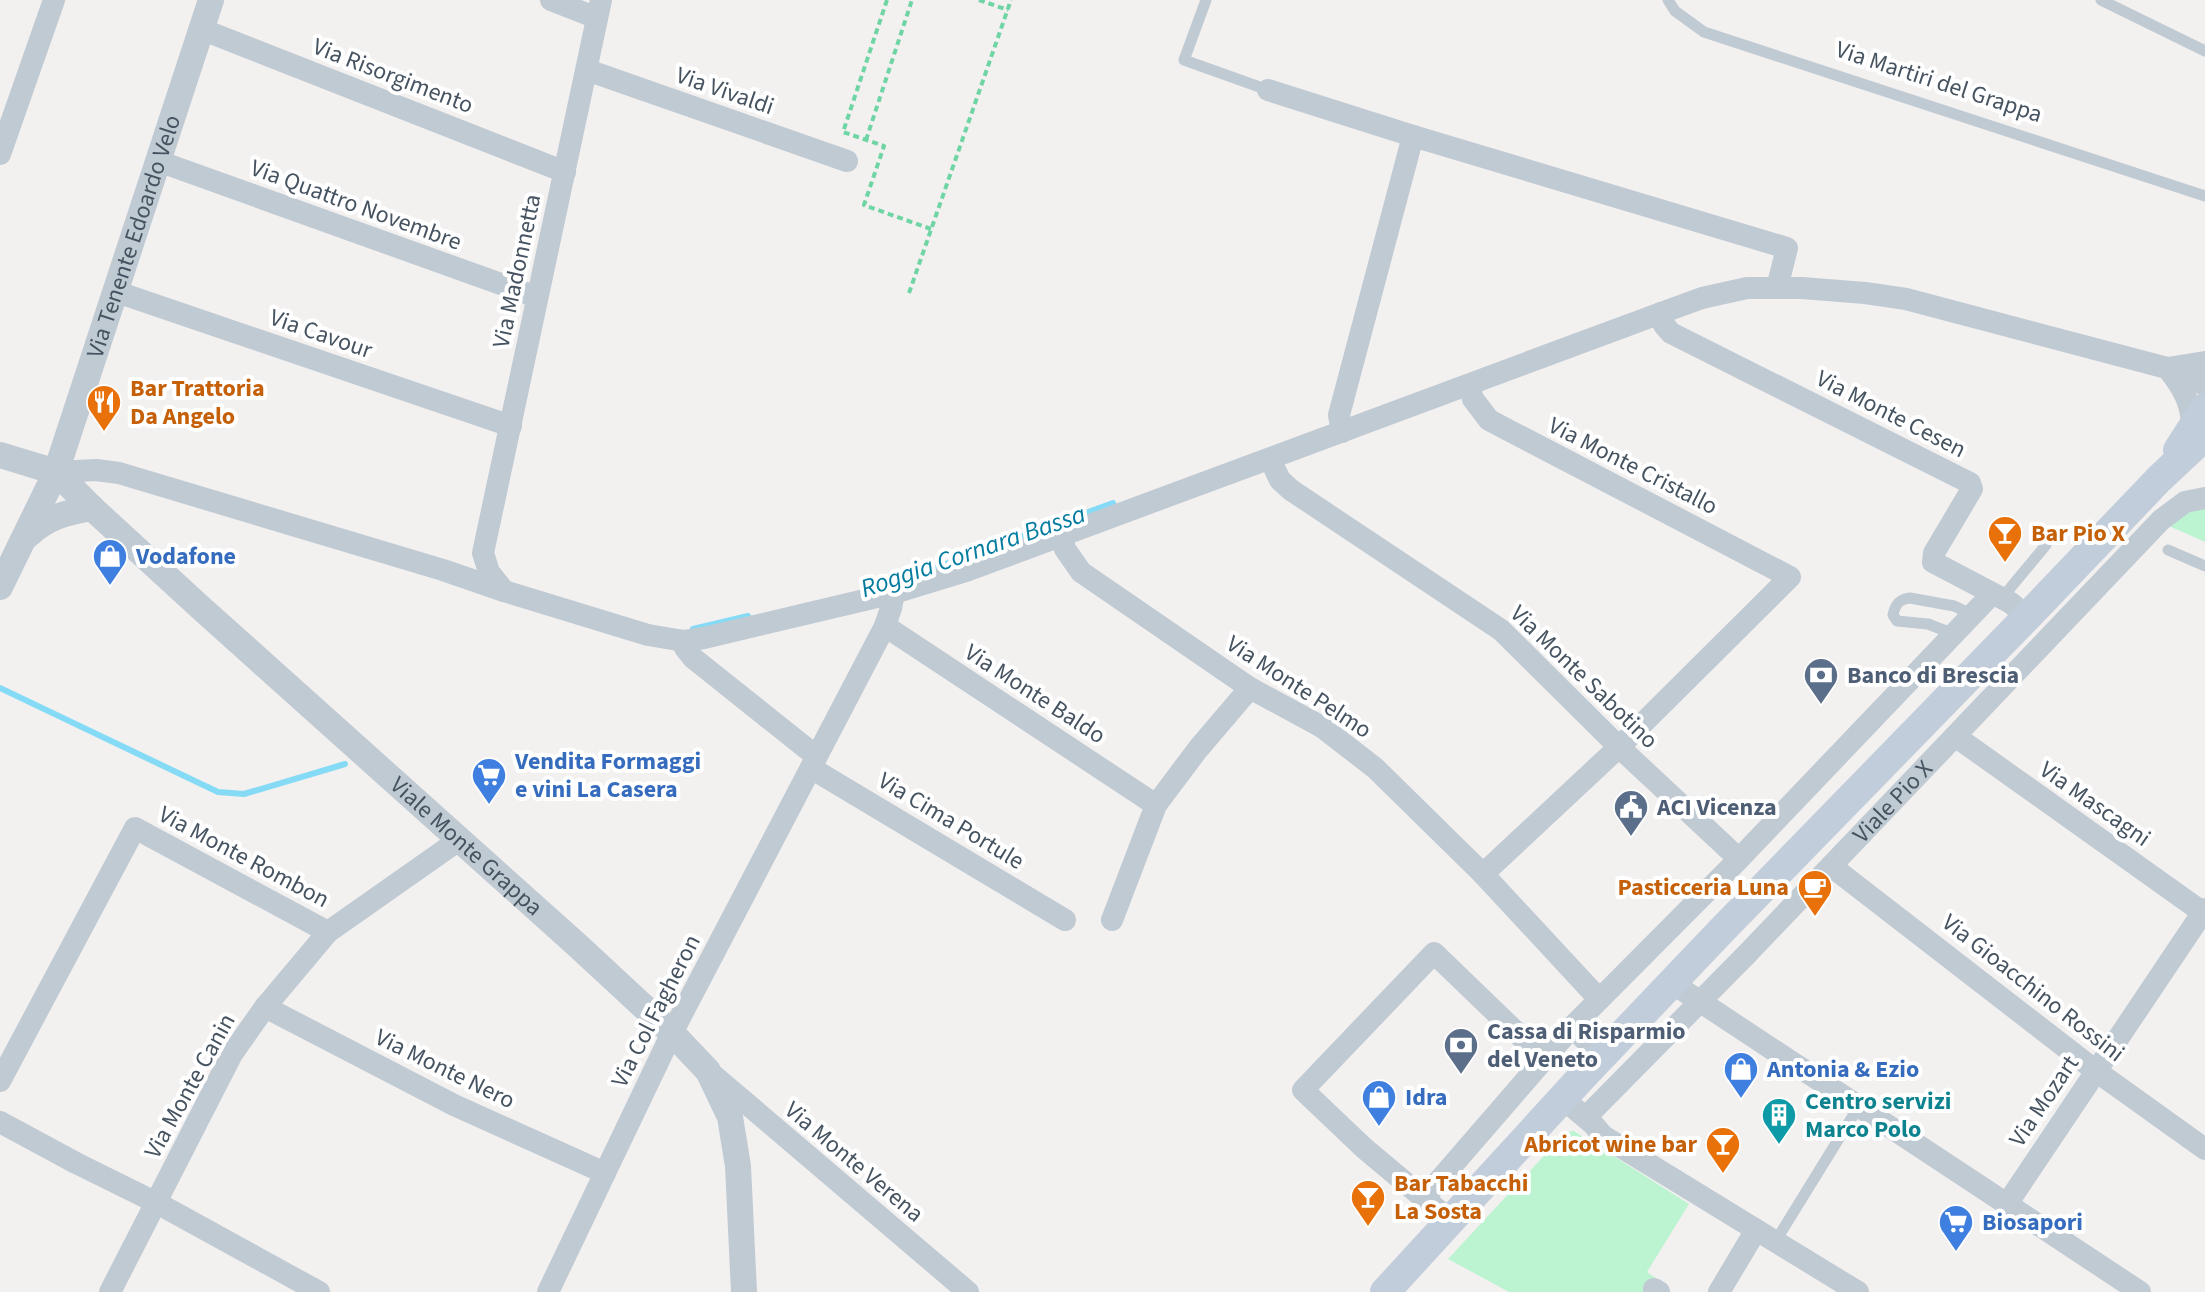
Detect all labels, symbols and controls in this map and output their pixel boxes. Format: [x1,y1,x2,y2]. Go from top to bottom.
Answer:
street label: Via Risorgimento [308,29,478,123]
street label: Via Martiri del Grappa [1831,32,2047,132]
street label: Via Vivaldi [671,58,779,124]
street label: Via Tenente Edoardo Velo [77,110,190,362]
street label: Via Quattro Novembre [246,151,466,259]
street label: Via Madonnetta [484,191,550,351]
street label: Via Cavour [265,300,378,368]
street label: Via Monte Cesen [1810,361,1972,467]
place label: Bar Trattoria Da Angelo [130,371,265,434]
restaurant icon: Bar Trattoria Da Angelo [85,383,123,433]
street label: Via Monte Cristallo [1542,408,1724,524]
water label: Roggia Cornara Bassa [855,495,1091,607]
bar icon: Bar Pio X [1986,514,2024,564]
place label: Bar Pio X [2031,516,2126,551]
shop icon: Vodafone [91,537,129,587]
place label: Vodafone [135,539,236,574]
street label: Via Monte Sabotino [1502,597,1666,757]
street label: Via Monte Pelmo [1219,627,1379,747]
street label: Via Monte Baldo [958,635,1112,753]
bank icon: Banco di Brescia [1802,656,1840,706]
place label: Banco di Brescia [1847,658,2019,693]
place label: Vendita Formaggi e vini La Casera [514,744,701,807]
street label: Viale Pio X [1844,752,1941,851]
street label: Via Mascagni [2032,753,2158,855]
supermarket icon: Vendita Formaggi e vini La Casera [470,756,508,806]
street label: Via Cima Portule [871,763,1031,879]
street label: Viale Monte Grappa [382,768,551,924]
public building icon: ACI Vicenza [1612,788,1650,838]
place label: ACI Vicenza [1656,790,1777,825]
street label: Via Monte Rombon [152,797,336,917]
cafe icon: Pasticceria Luna [1796,868,1834,918]
place label: Pasticceria Luna [1617,870,1789,905]
street label: Via Gioacchino Rossini [1934,905,2132,1071]
street label: Via Col Fagheron [602,929,710,1093]
street label: Via Monte Canin [136,1007,244,1165]
place label: Cassa di Risparmio del Veneto [1487,1014,1686,1077]
street label: Via Monte Nero [369,1020,521,1118]
bank icon: Cassa di Risparmio del Veneto [1442,1026,1480,1076]
street label: Via Mozart [2001,1048,2087,1154]
shop icon: Antonia & Ezio [1722,1050,1760,1100]
place label: Antonia & Ezio [1766,1052,1919,1087]
shop icon: Idra [1360,1078,1398,1128]
place label: Idra [1405,1080,1448,1115]
place label: Centro servizi Marco Polo [1805,1084,1951,1147]
street label: Via Monte Verena [777,1093,931,1231]
building icon: Centro servizi Marco Polo [1760,1096,1798,1146]
bar icon: Abricot wine bar [1704,1125,1742,1175]
place label: Abricot wine bar [1523,1127,1697,1162]
place label: Bar Tabacchi La Sosta [1394,1166,1528,1229]
bar icon: Bar Tabacchi La Sosta [1349,1178,1387,1228]
supermarket icon: Biosapori [1937,1203,1975,1253]
place label: Biosapori [1982,1205,2083,1240]

